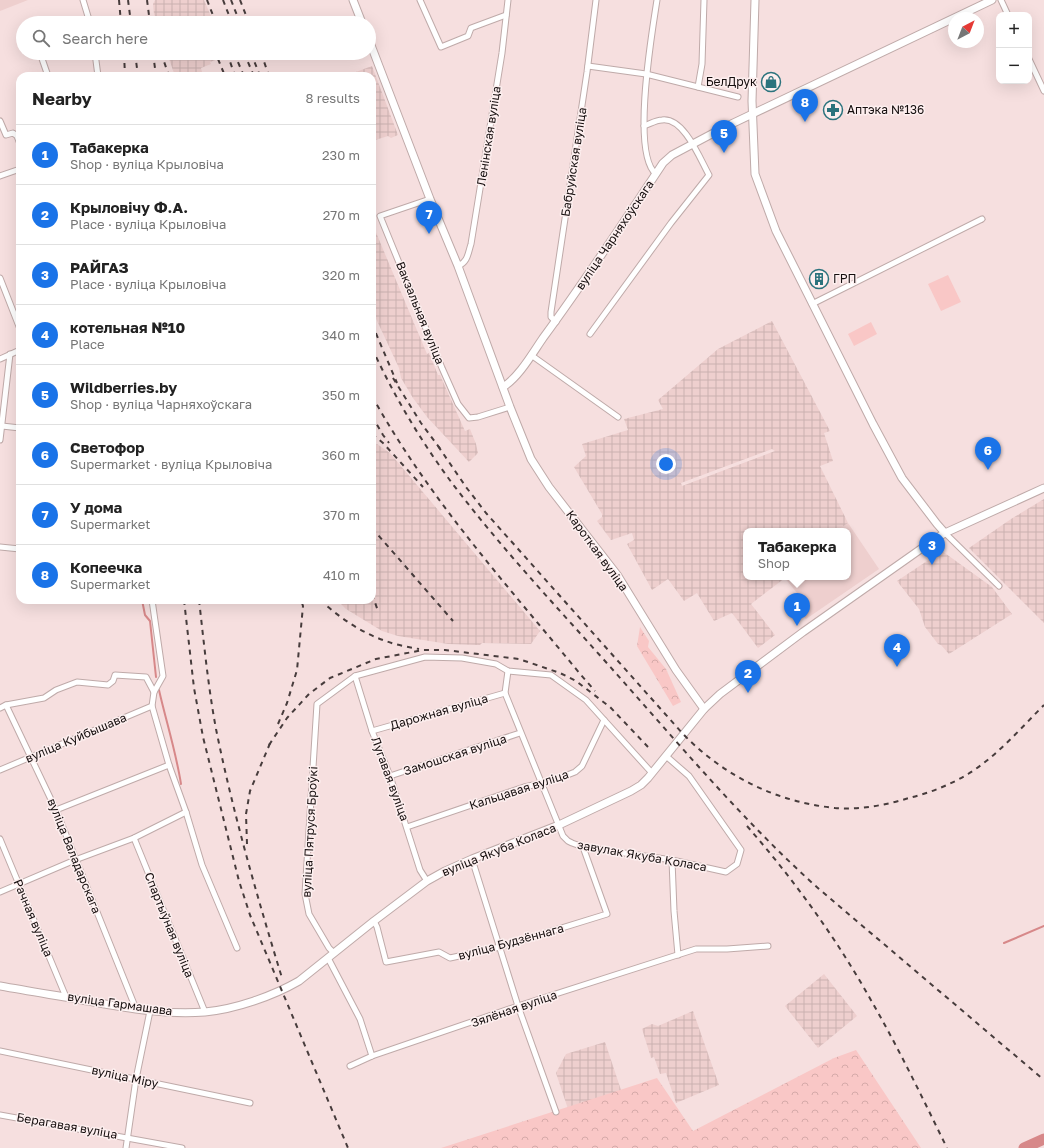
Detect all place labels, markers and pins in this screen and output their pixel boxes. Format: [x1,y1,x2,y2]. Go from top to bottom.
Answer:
shop icon: БелДрук [760,71,782,93]
place label: БелДрук [706,74,757,89]
pin: 8 [792,89,818,122]
pharmacy icon: Аптэка №136 [822,99,844,121]
place label: Аптэка №136 [847,102,924,117]
pin: 5 [711,120,737,153]
pin: 7 [416,201,442,234]
building icon: ГРП [808,268,830,290]
place label: ГРП [833,271,857,286]
pin: 6 [975,437,1001,470]
pin: 3 [919,532,945,565]
pin: 1 [784,593,810,626]
pin: 4 [884,634,910,667]
pin: 2 [735,660,761,693]

